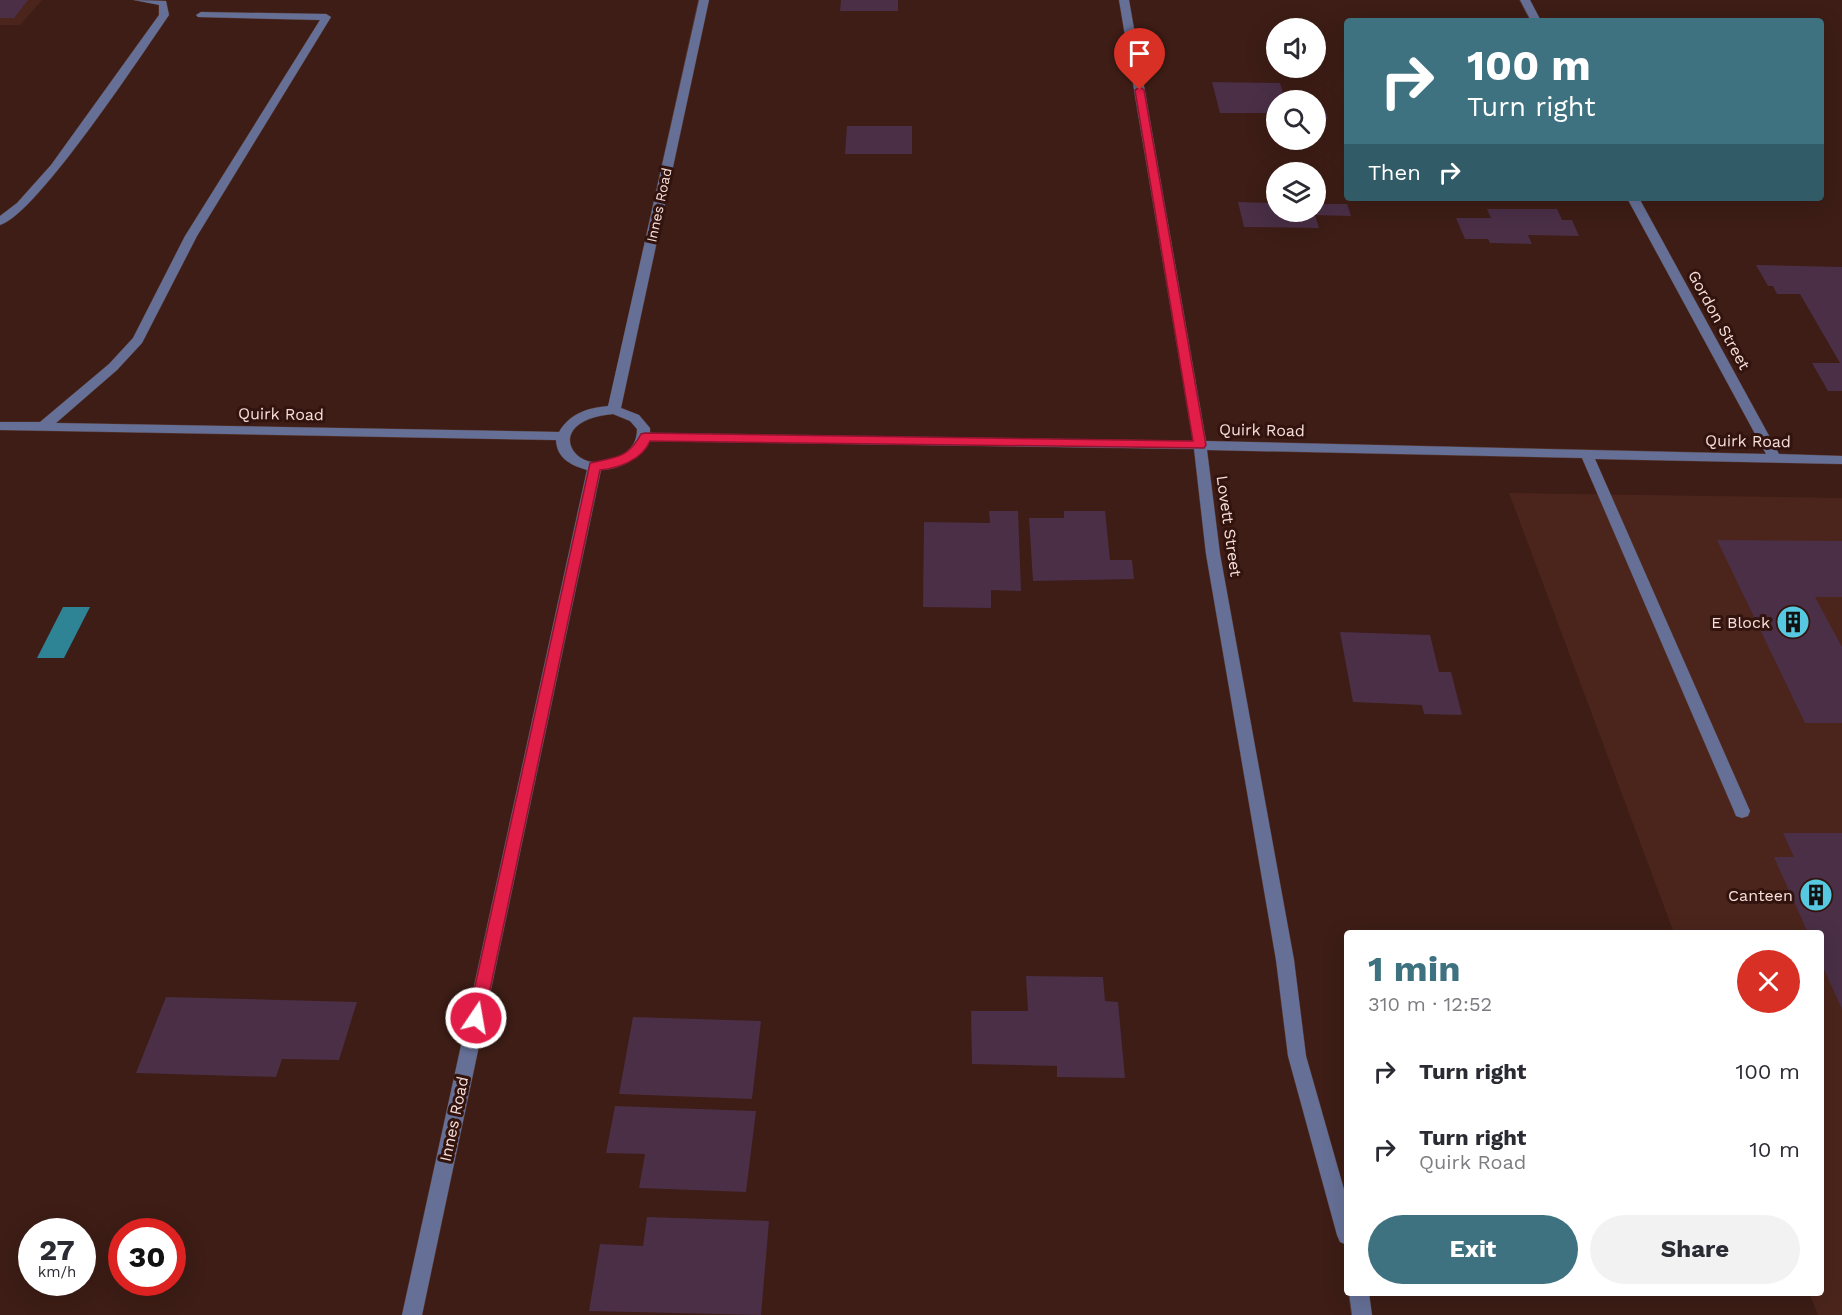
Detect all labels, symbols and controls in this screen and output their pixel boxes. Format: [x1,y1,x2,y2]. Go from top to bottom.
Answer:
map controls [1266,18,1326,222]
button: sound [1266,18,1326,78]
pin [1114,28,1165,90]
icon: arrive [1123,37,1156,70]
text: 100 m [1467,41,1591,90]
icon: right [1368,42,1446,120]
button: search [1266,90,1326,150]
text: Turn right [1467,91,1596,123]
icon: right [1433,156,1466,189]
text: Then [1368,160,1421,185]
button: layers [1266,162,1326,222]
street label: Innes Road [643,166,675,244]
street label: Gordon Street [1684,267,1754,373]
street label: Quirk Road [238,404,324,424]
street label: Quirk Road [1219,420,1305,440]
street label: Quirk Road [1705,431,1791,451]
street label: Lovett Street [1212,474,1246,578]
building icon: E Block [1775,604,1811,640]
place label: E Block [1711,613,1770,632]
building icon: Canteen [1798,877,1834,913]
place label: Canteen [1728,886,1793,905]
text: 1 min [1368,948,1460,990]
button: close [1737,950,1800,1013]
position arrow [444,986,508,1050]
text: 310 m · 12:52 [1368,992,1492,1016]
icon: right [1368,1055,1401,1088]
text: Turn right [1419,1059,1526,1084]
text: 100 m [1736,1059,1800,1084]
street label: Innes Road [436,1075,472,1163]
text: Turn right [1419,1125,1526,1150]
icon: right [1368,1133,1401,1166]
text: 10 m [1749,1137,1800,1162]
text: Quirk Road [1419,1150,1526,1174]
button: Exit [1368,1215,1578,1284]
button: Share [1590,1215,1800,1284]
speed limit sign: 30 [108,1218,186,1296]
text: 27 [39,1232,75,1267]
text: km/h [38,1263,76,1281]

